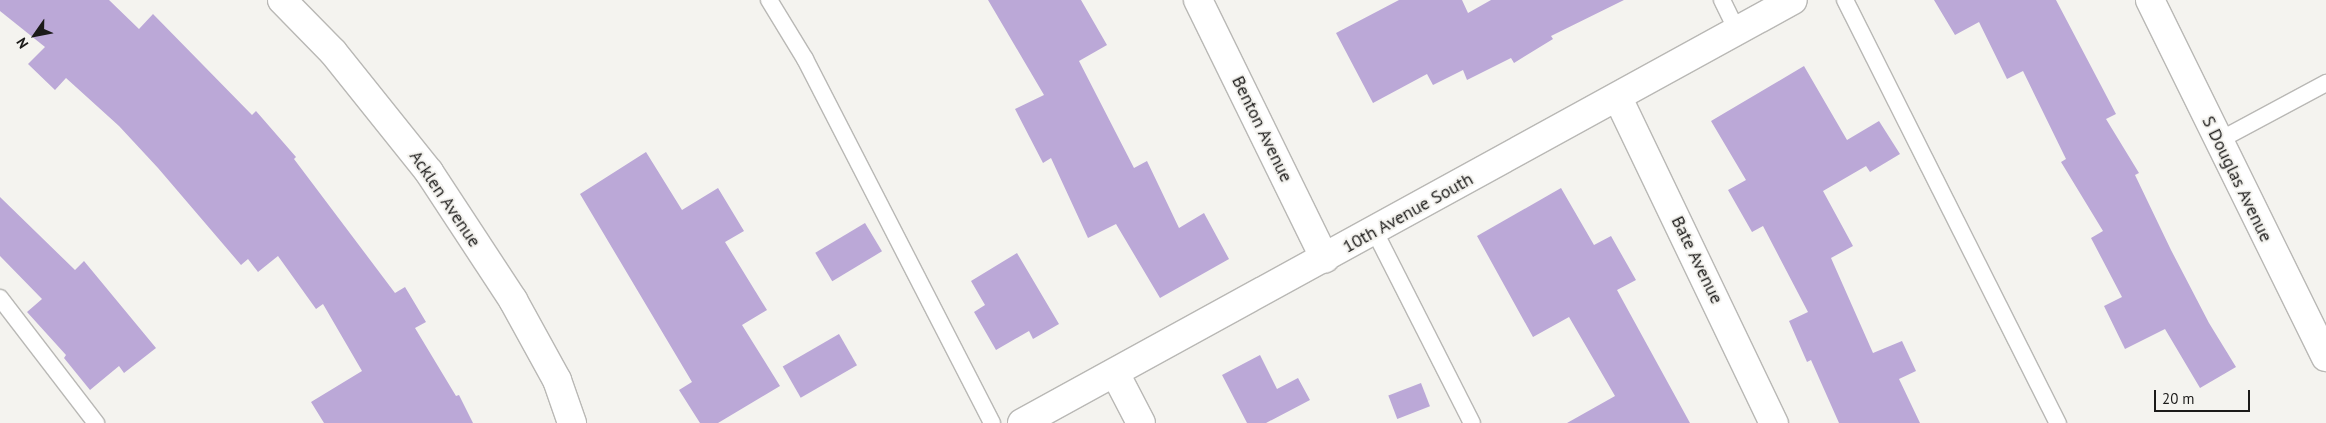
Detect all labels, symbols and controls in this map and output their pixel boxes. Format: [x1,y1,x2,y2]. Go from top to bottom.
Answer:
north arrow [10,10,60,60]
text: N [12,34,32,52]
street label: Benton Avenue [1227,72,1297,186]
street label: S Douglas Avenue [2197,112,2277,246]
street label: Acklen Avenue [405,146,485,252]
street label: 10th Avenue South [1339,168,1477,258]
street label: Bate Avenue [1666,212,1728,308]
scale bar [2156,380,2252,412]
text: 20 m [2162,389,2195,408]

